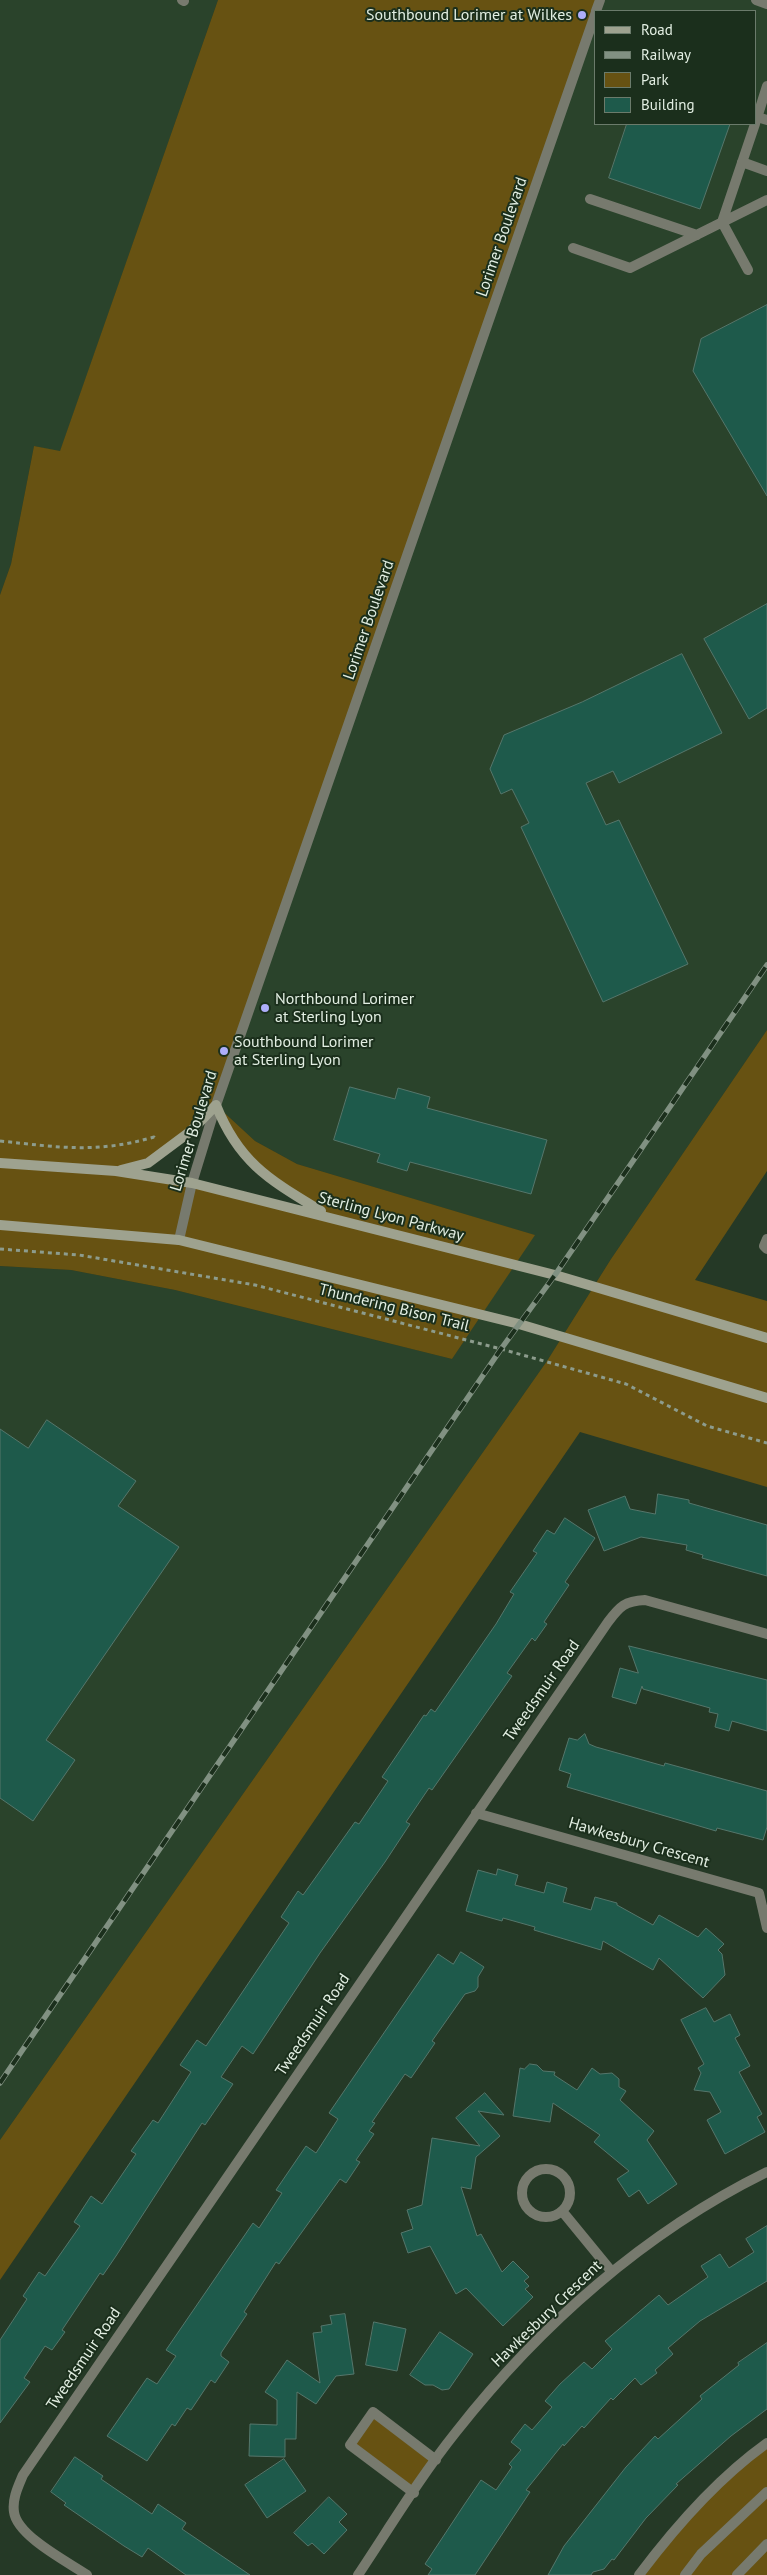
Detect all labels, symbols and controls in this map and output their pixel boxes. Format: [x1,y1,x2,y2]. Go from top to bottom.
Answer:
place label: Southbound Lorimer at Wilkes [366,5,572,25]
marker: Southbound Lorimer at Wilkes [576,9,588,21]
legend [594,10,757,125]
text: Road [641,20,673,39]
text: Railway [641,45,691,64]
text: Park [641,70,669,89]
text: Building [641,95,695,114]
street label: Lorimer Boulevard [473,175,531,299]
street label: Lorimer Boulevard [340,558,398,682]
place label: Northbound Lorimer at Sterling Lyon [275,989,414,1027]
marker: Northbound Lorimer at Sterling Lyon [259,1002,271,1014]
place label: Southbound Lorimer at Sterling Lyon [234,1032,374,1070]
marker: Southbound Lorimer at Sterling Lyon [218,1045,230,1057]
street label: Lorimer Boulevard [167,1068,221,1194]
street label: Sterling Lyon Parkway [316,1188,466,1246]
street label: Thundering Bison Trail [317,1280,471,1336]
street label: Tweedsmuir Road [500,1637,584,1745]
street label: Hawkesbury Crescent [566,1814,712,1872]
street label: Tweedsmuir Road [272,1970,354,2080]
street label: Hawkesbury Crescent [488,2257,606,2371]
street label: Tweedsmuir Road [43,2304,125,2414]

